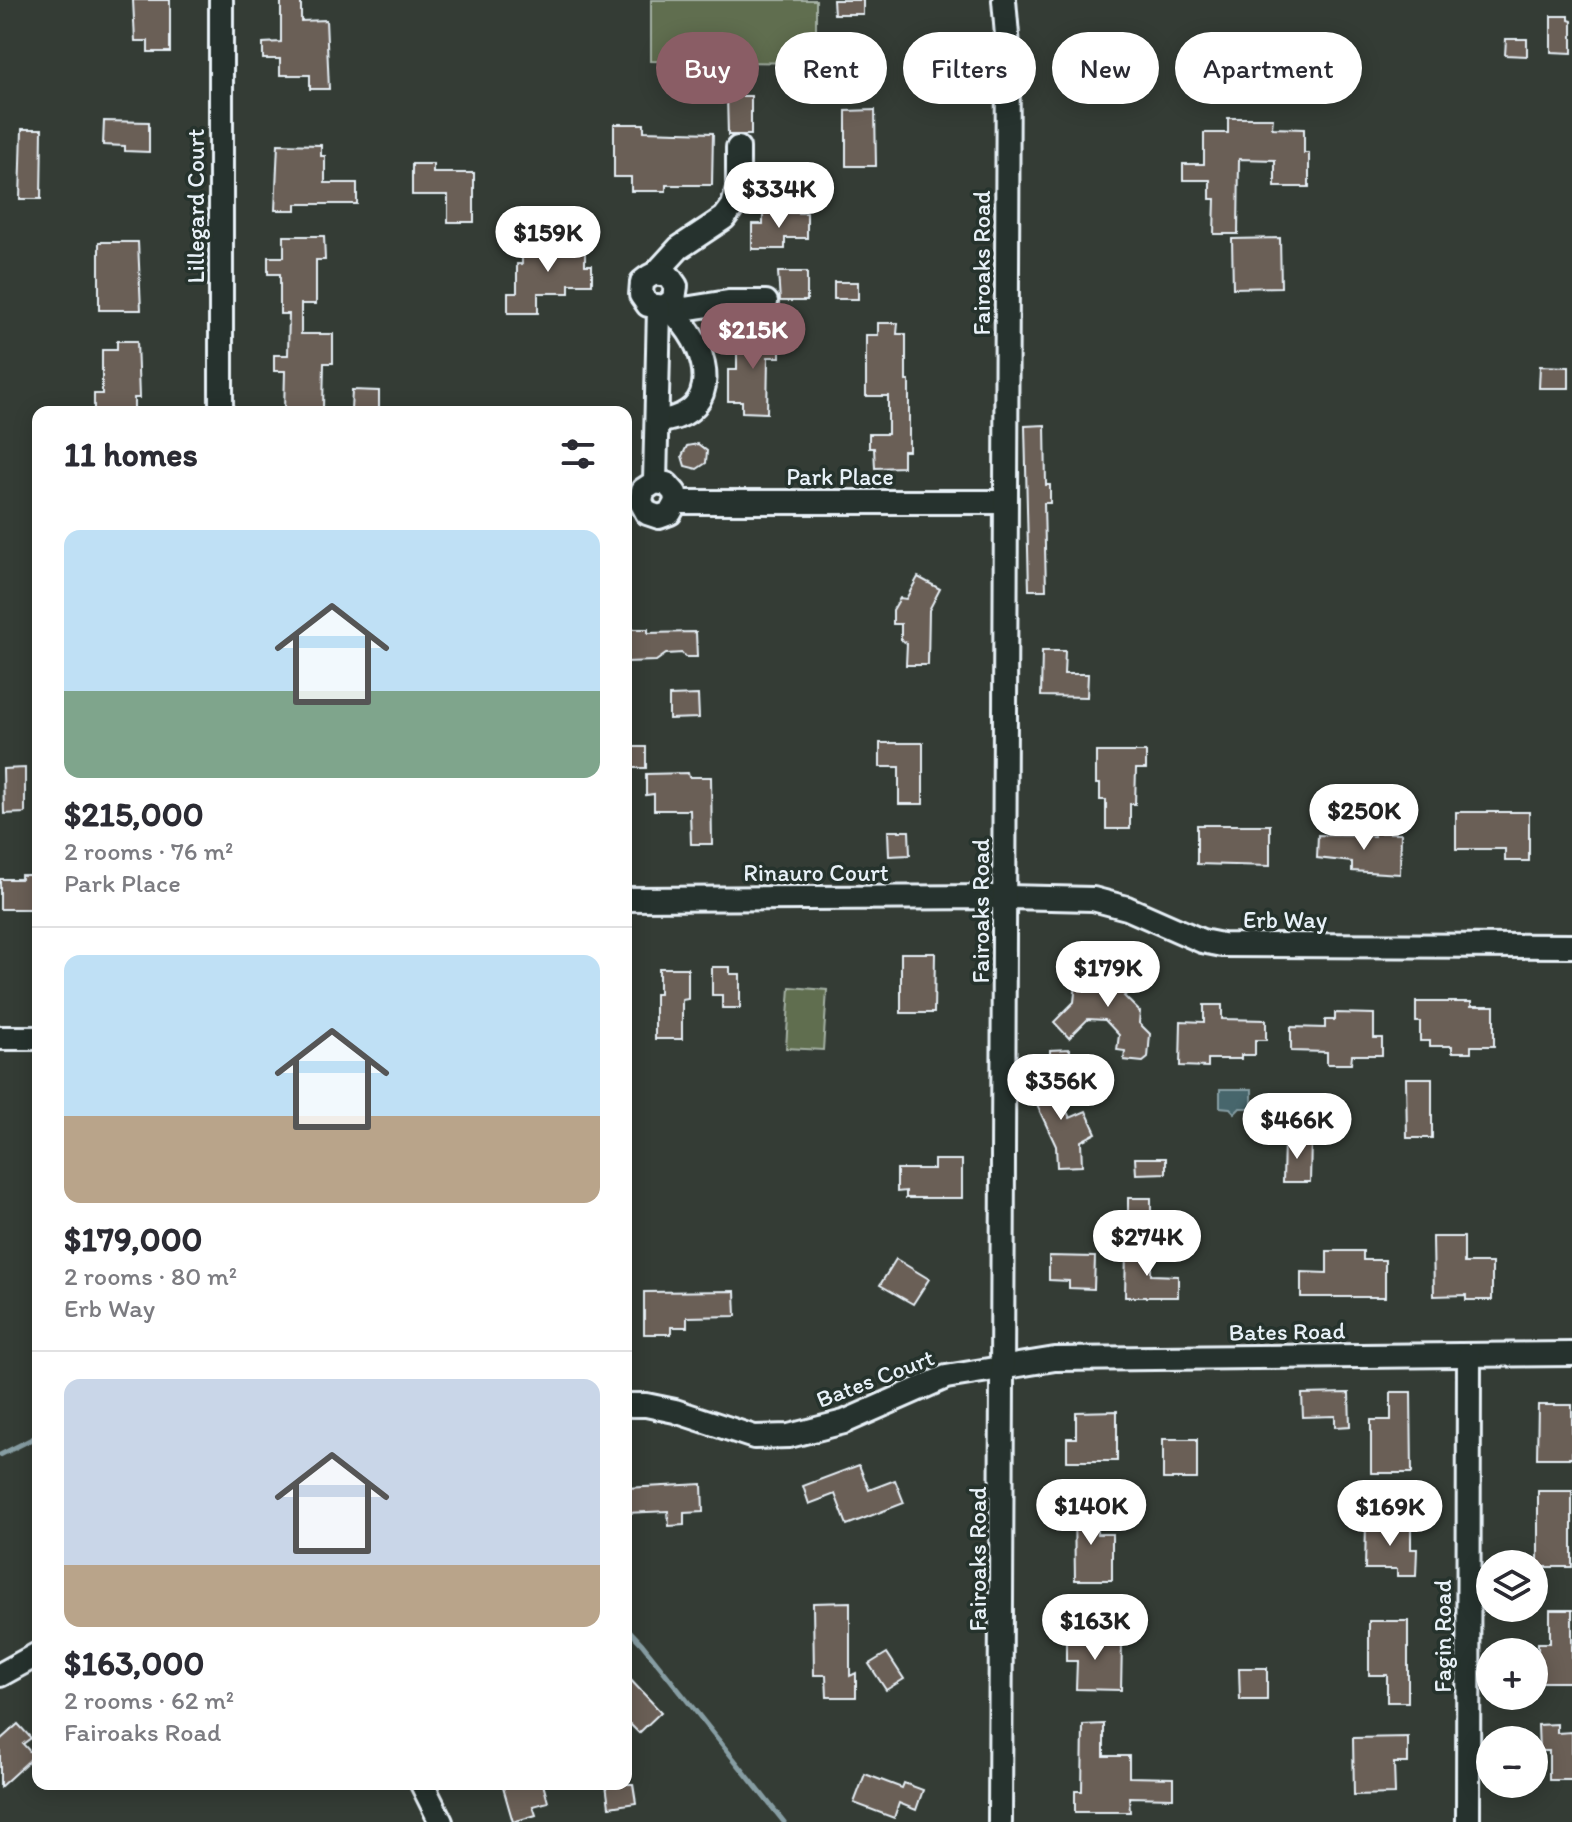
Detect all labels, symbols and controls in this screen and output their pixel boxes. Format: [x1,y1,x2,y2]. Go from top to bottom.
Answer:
chip: Buy [656,32,759,104]
chip: Rent [775,32,887,104]
chip: Filters [903,32,1036,104]
chip: New [1052,32,1159,104]
chip: Apartment [1175,32,1362,104]
street label: Lillegard Court [181,128,210,284]
pin: $334K [723,162,835,230]
text: $334K [742,172,816,204]
street label: Fairoaks Road [967,190,996,336]
pin: $159K [492,206,604,274]
text: $159K [513,216,583,248]
pin: $215K [697,303,809,371]
text: $215K [718,313,788,345]
icon: filters [556,432,600,476]
text: 11 homes [64,434,198,475]
street label: Park Place [786,462,894,491]
icon: home [260,582,404,726]
pin: $250K [1308,784,1420,852]
text: $215,000 [64,794,204,835]
text: $250K [1327,794,1401,826]
text: 2 rooms · 76 m² [64,835,233,867]
street label: Fairoaks Road [966,838,995,984]
street label: Rinauro Court [743,858,889,887]
text: Park Place [64,867,181,899]
street label: Erb Way [1243,905,1328,934]
pin: $179K [1052,941,1164,1009]
text: $179K [1074,951,1142,983]
icon: home [260,1007,404,1151]
pin: $356K [1005,1054,1117,1122]
text: $356K [1025,1064,1097,1096]
pin: $466K [1241,1093,1353,1161]
text: $466K [1261,1103,1333,1135]
pin: $274K [1091,1210,1203,1278]
text: $179,000 [64,1219,203,1260]
text: $274K [1111,1220,1183,1252]
text: 2 rooms · 80 m² [64,1260,237,1292]
text: Erb Way [64,1292,155,1324]
street label: Bates Road [1228,1315,1346,1347]
street label: Bates Court [812,1342,938,1414]
icon: home [260,1431,404,1575]
pin: $140K [1035,1479,1147,1547]
pin: $169K [1334,1480,1446,1548]
street label: Fairoaks Road [963,1486,992,1632]
text: $140K [1054,1489,1128,1521]
text: $169K [1355,1490,1425,1522]
map controls [1476,1550,1548,1798]
button: layers [1476,1550,1548,1622]
street label: Fagin Road [1428,1579,1457,1693]
pin: $163K [1039,1594,1151,1662]
text: $163K [1060,1604,1130,1636]
button: + [1476,1638,1548,1710]
text: $163,000 [64,1643,204,1684]
text: 2 rooms · 62 m² [64,1684,234,1716]
text: Fairoaks Road [64,1716,221,1748]
button: − [1476,1726,1548,1798]

